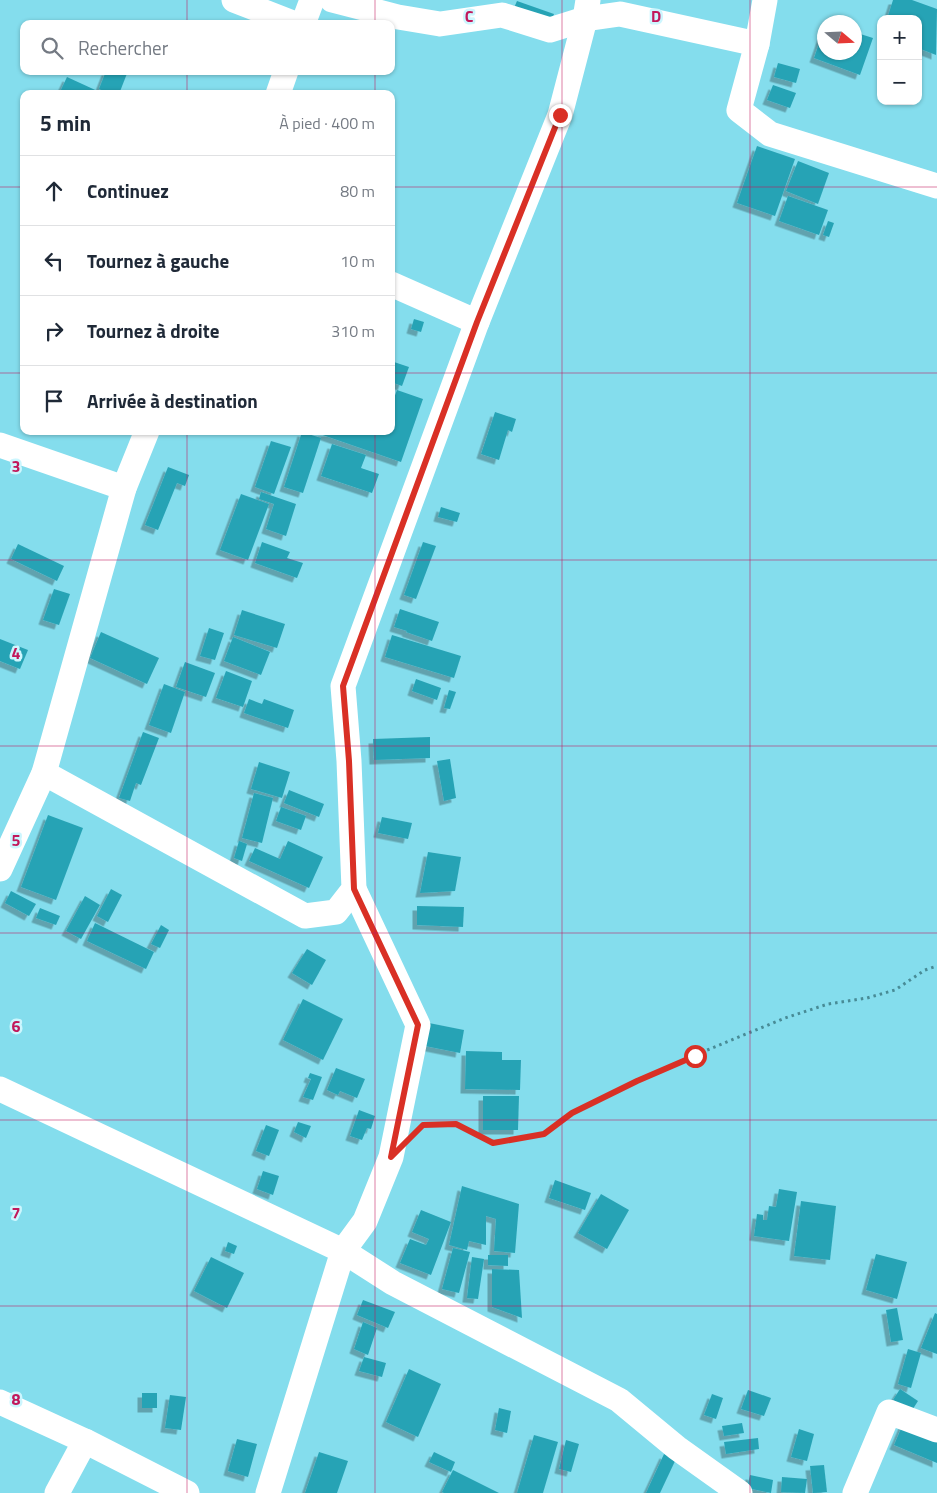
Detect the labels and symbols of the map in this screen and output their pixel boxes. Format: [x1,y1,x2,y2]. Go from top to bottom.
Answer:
text: C [465,4,474,28]
text: D [651,4,661,28]
north arrow [817,15,862,60]
route end [549,104,572,127]
text: 3 [12,454,20,478]
text: 4 [12,641,21,665]
text: 5 [12,828,21,852]
text: 6 [12,1014,21,1038]
route start [684,1045,707,1068]
text: 7 [12,1201,20,1225]
text: 8 [12,1387,21,1411]

